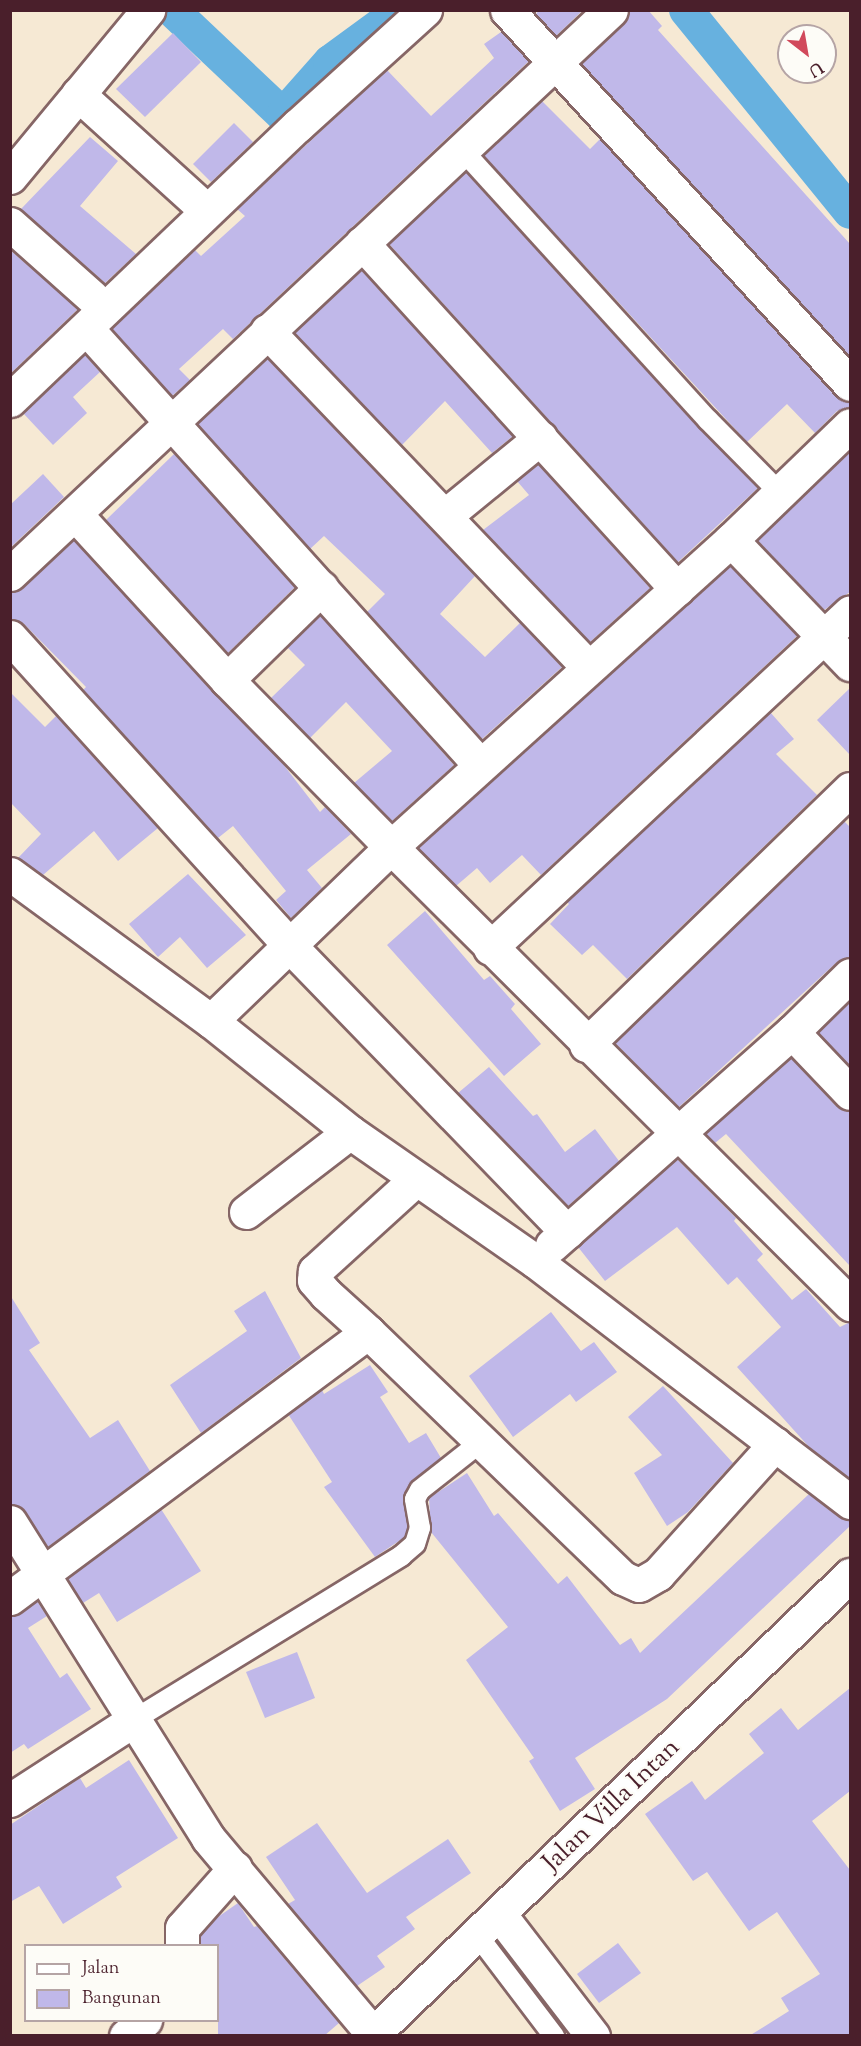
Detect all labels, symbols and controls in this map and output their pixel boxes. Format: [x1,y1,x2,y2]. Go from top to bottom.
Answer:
north arrow [777,24,837,84]
text: U [804,55,827,81]
street label: Jalan Villa Intan [537,1733,687,1879]
legend [24,1944,219,2022]
text: Jalan [82,1956,119,1982]
text: Bangunan [82,1986,161,2012]

